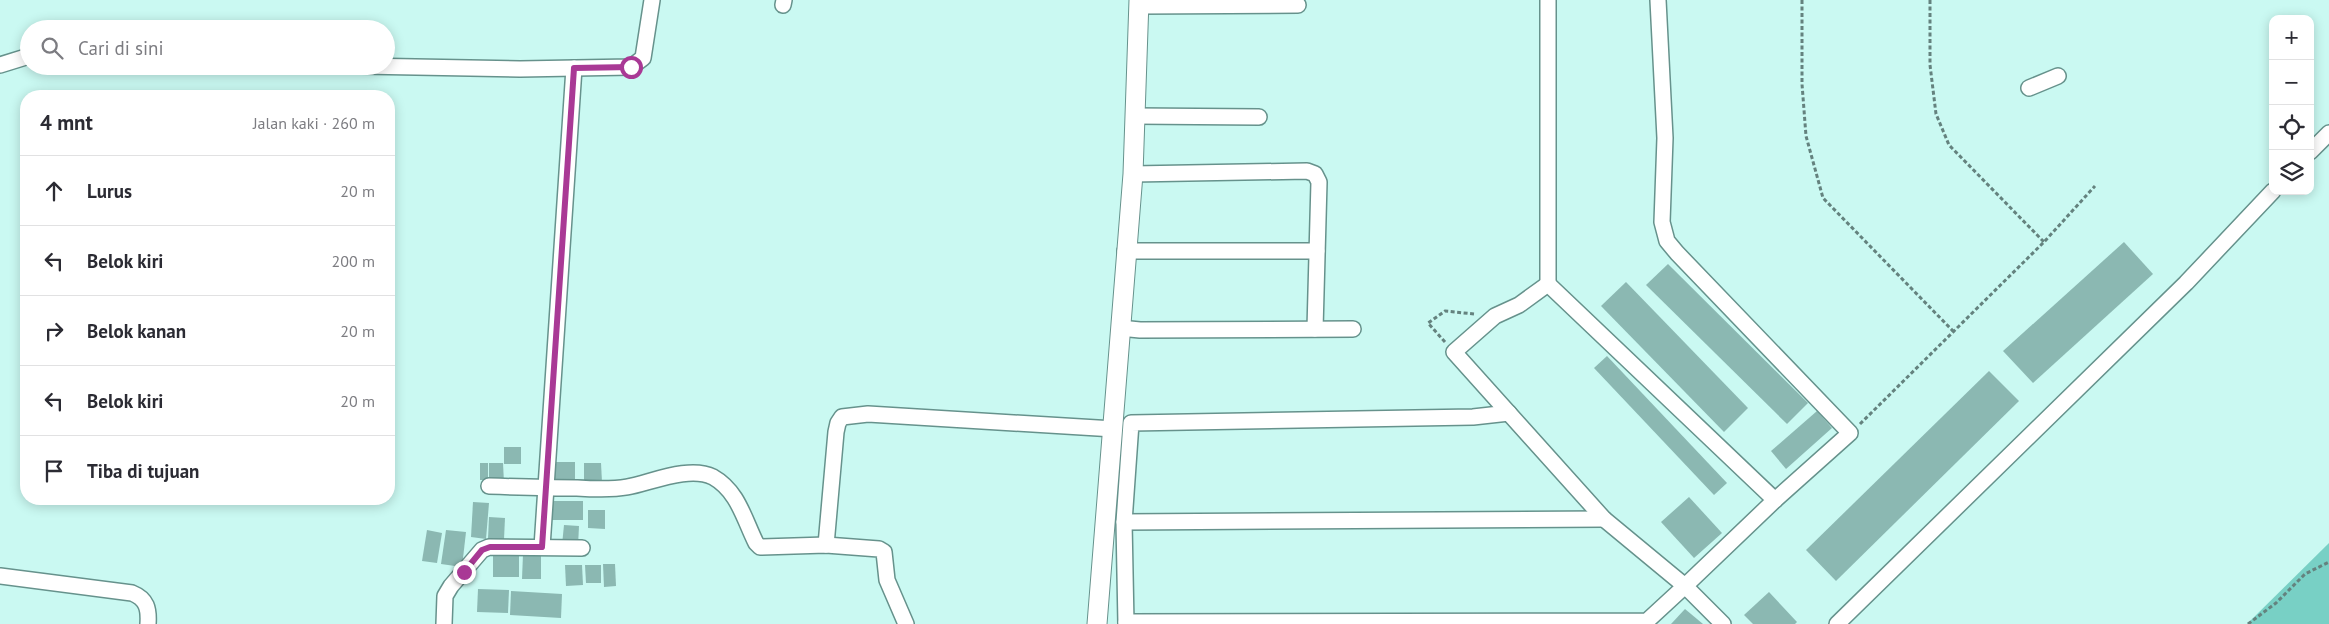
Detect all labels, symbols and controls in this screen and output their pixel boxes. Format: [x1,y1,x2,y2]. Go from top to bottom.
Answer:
map controls [2269,15,2314,195]
button: + [2269,15,2314,60]
search box [20,20,395,75]
icon: search [38,34,66,62]
text: Cari di sini [78,36,164,60]
route start [620,56,643,79]
button: − [2269,60,2314,105]
button: locate [2269,105,2314,150]
text: 4 mnt [40,109,93,136]
text: Jalan kaki · 260 m [253,113,375,133]
button: layers [2269,150,2314,195]
icon: ahead [40,177,68,205]
text: Lurus [87,179,132,203]
text: 20 m [340,181,375,201]
icon: left [40,247,68,275]
text: Belok kiri [87,249,163,273]
text: 200 m [332,251,375,271]
icon: right [40,317,68,345]
text: Belok kanan [87,319,186,343]
text: 20 m [340,321,375,341]
icon: left [40,387,68,415]
text: Belok kiri [87,389,163,413]
text: 20 m [340,391,375,411]
icon: arrive [40,457,68,485]
text: Tiba di tujuan [87,459,199,483]
route end [453,561,476,584]

